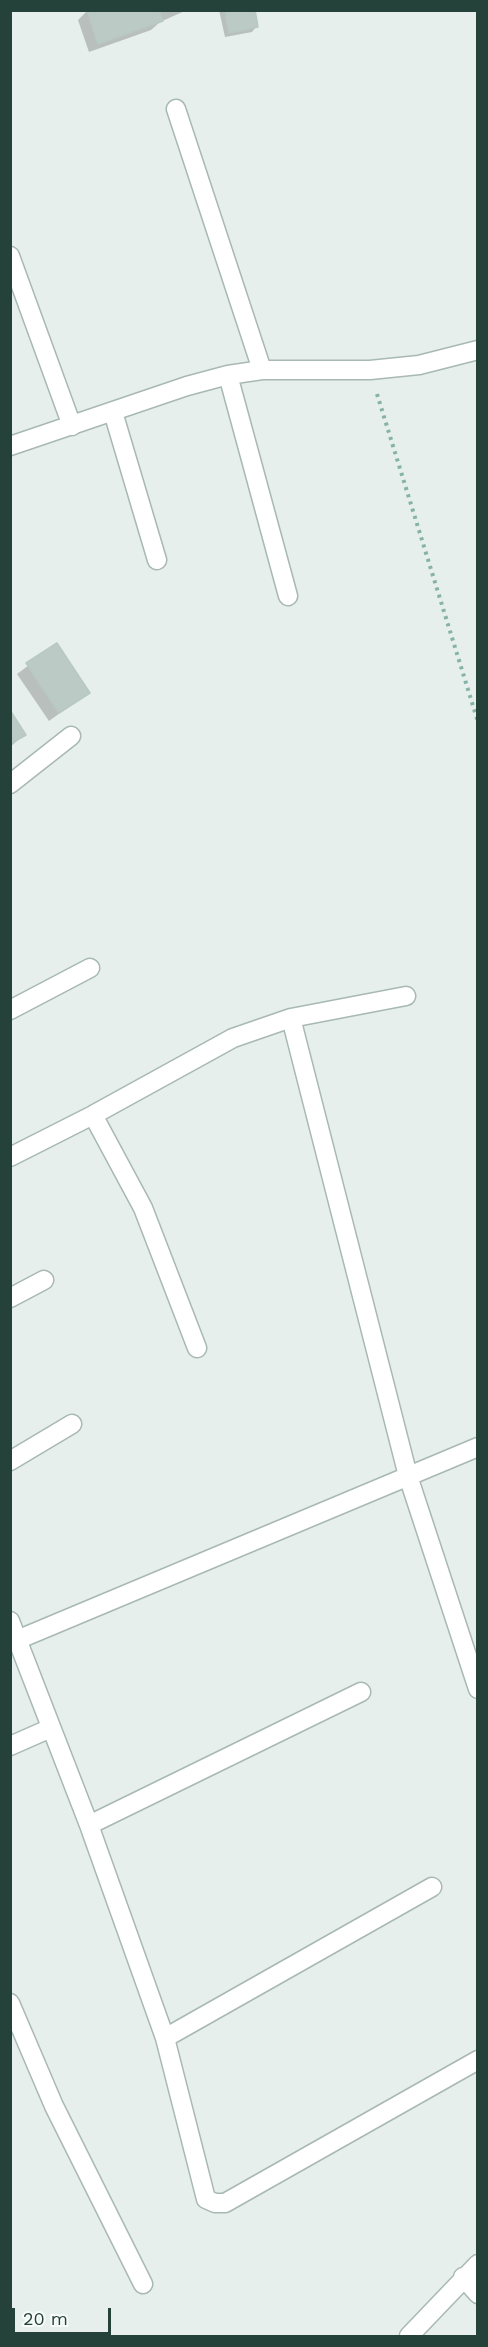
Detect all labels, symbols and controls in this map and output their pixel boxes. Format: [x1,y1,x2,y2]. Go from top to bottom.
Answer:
scale bar [15,2296,114,2334]
text: 20 m [23,2308,68,2329]

